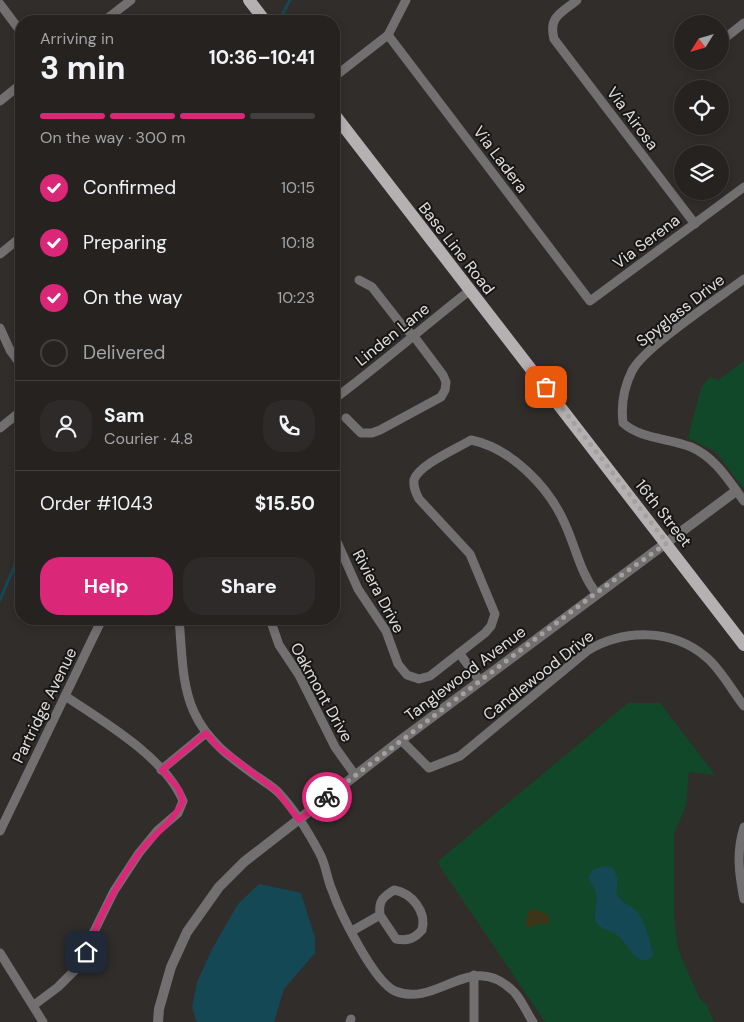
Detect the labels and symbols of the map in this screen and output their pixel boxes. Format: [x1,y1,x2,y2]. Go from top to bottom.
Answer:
north arrow [674,15,729,70]
street label: Via Airosa [602,83,663,154]
street label: Via Ladera [469,122,533,197]
street label: Base Line Road [414,198,499,299]
street label: Via Serena [609,209,684,273]
street label: Spyglass Drive [632,269,729,351]
street label: Linden Lane [351,298,434,371]
pin [525,366,567,408]
street label: 16th Street [631,475,697,551]
street label: Riviera Drive [348,546,409,637]
street label: Tanglewood Avenue [400,621,530,726]
street label: Candlewood Drive [479,626,598,725]
street label: Oakmont Drive [286,639,358,746]
street label: Partridge Avenue [7,644,81,766]
courier [302,772,352,822]
pin [65,931,107,973]

